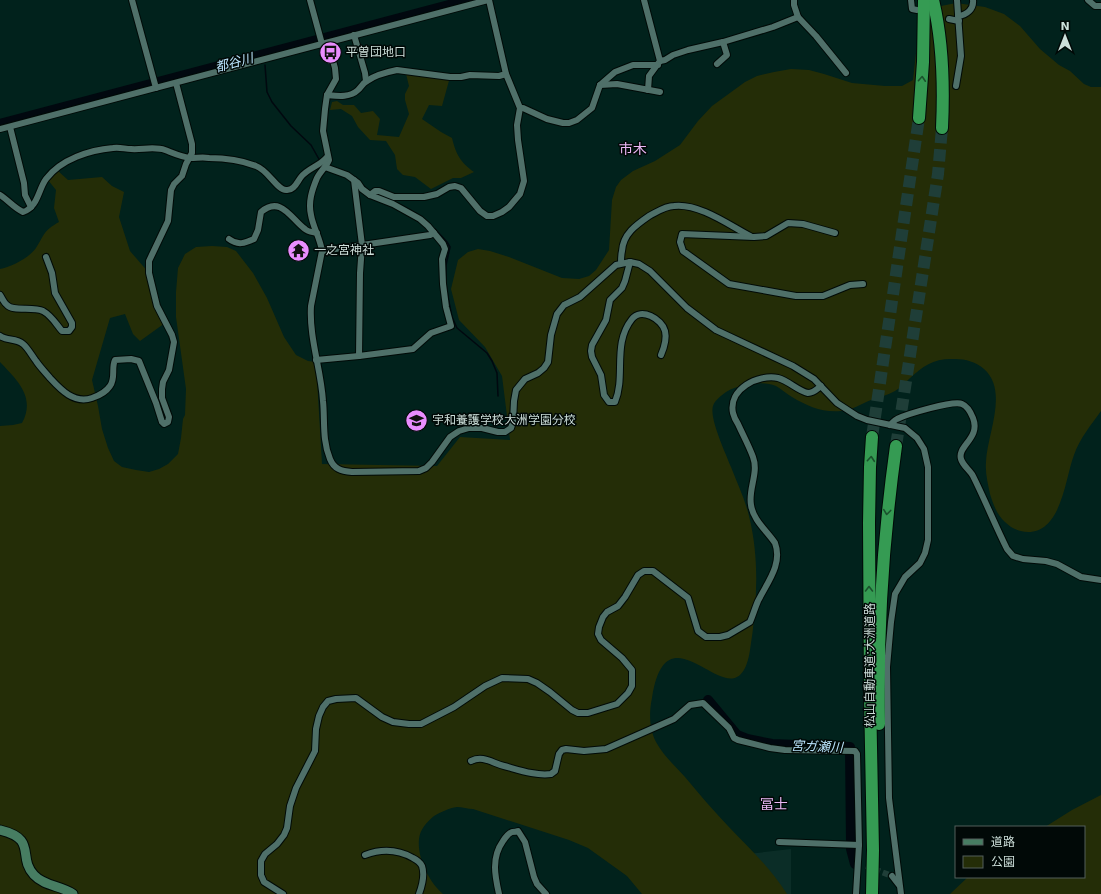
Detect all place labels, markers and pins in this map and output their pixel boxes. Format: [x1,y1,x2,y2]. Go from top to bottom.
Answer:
bus stop icon: 平曽団地口 [318,39,344,65]
place label: 平曽団地口 [346,45,406,59]
temple icon: 一之宮神社 [286,237,312,263]
place label: 一之宮神社 [314,243,374,257]
school or university icon: 宇和養護学校大洲学園分校 [403,407,429,433]
place label: 宇和養護学校大洲学園分校 [432,413,576,427]

